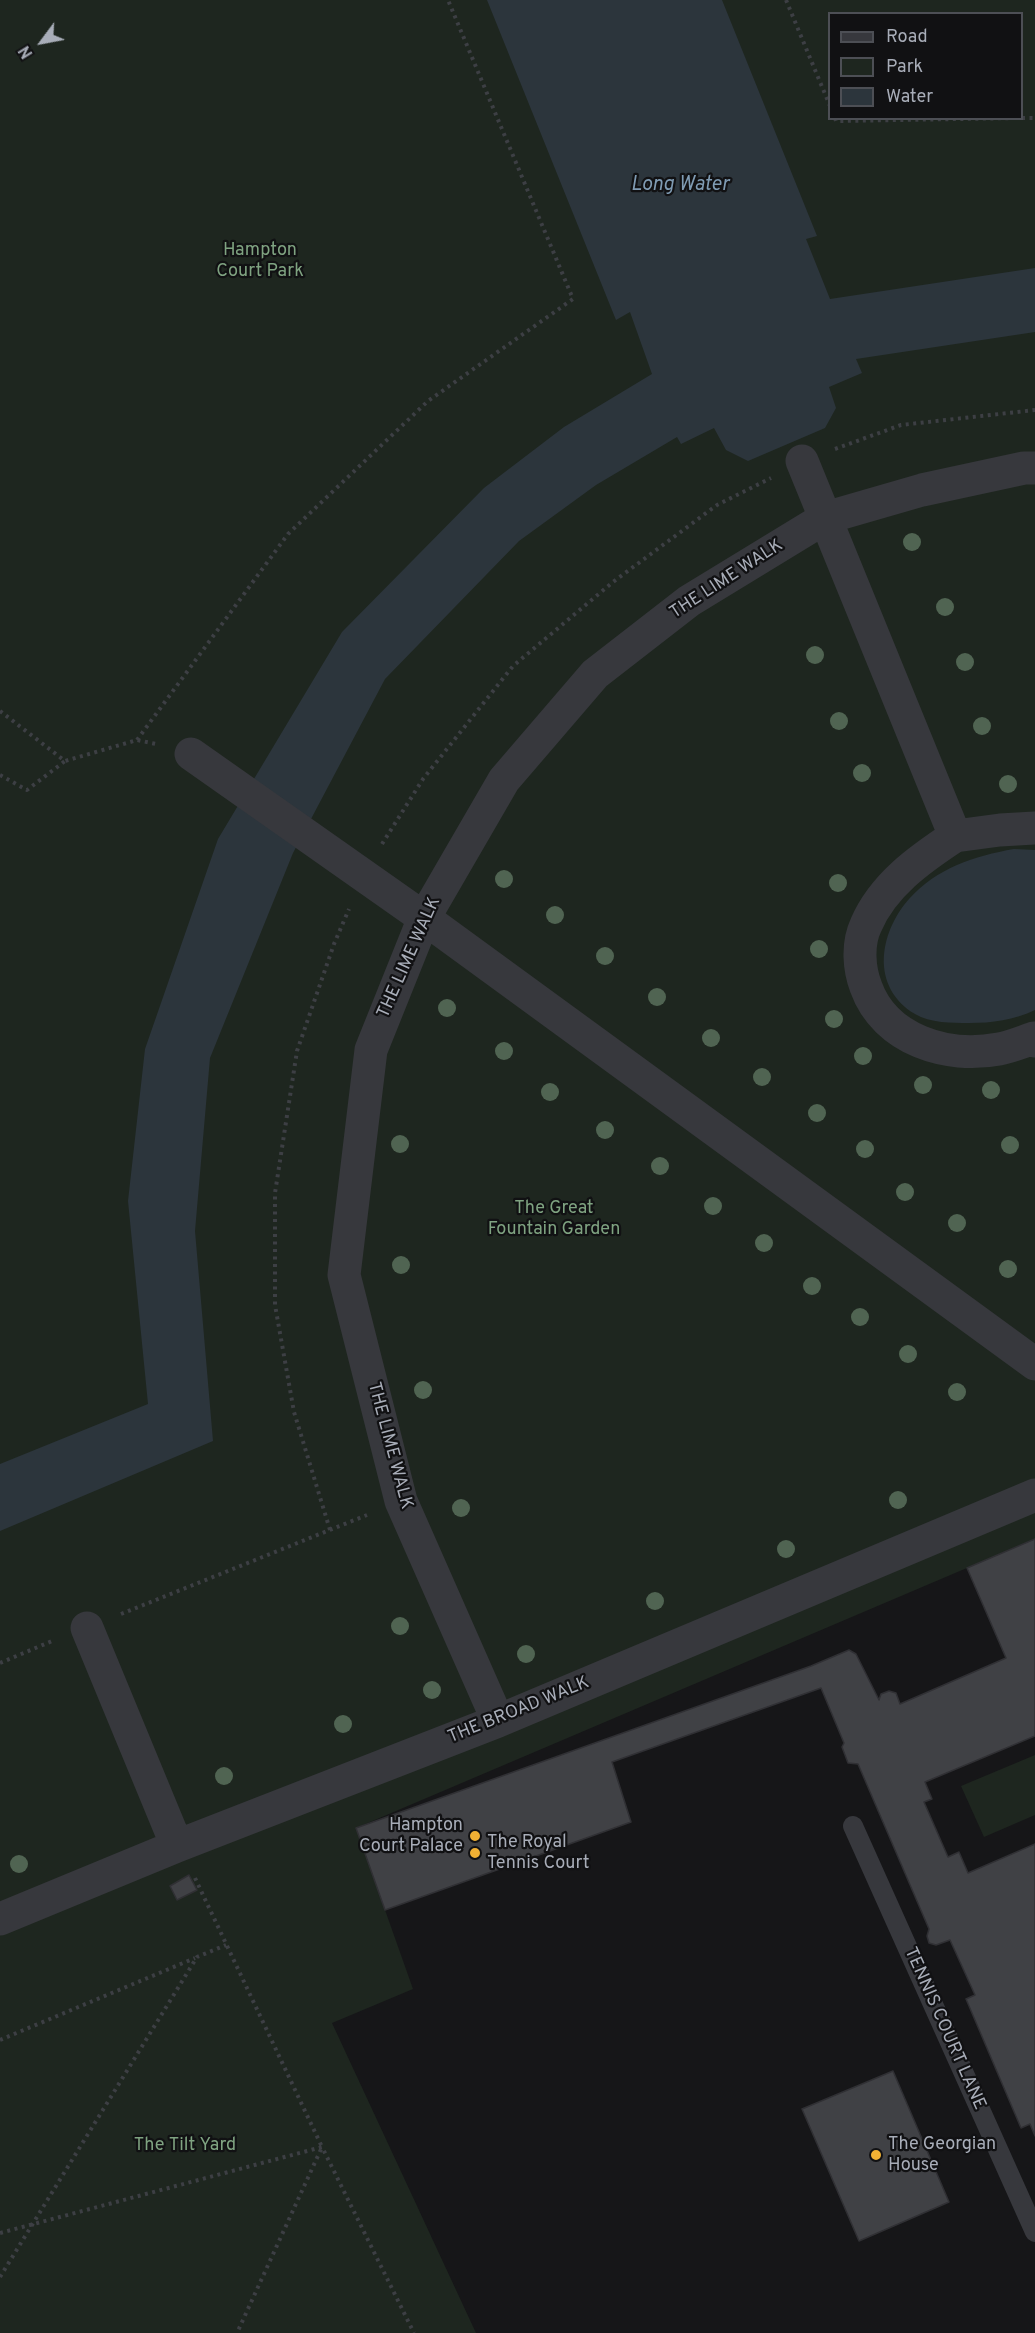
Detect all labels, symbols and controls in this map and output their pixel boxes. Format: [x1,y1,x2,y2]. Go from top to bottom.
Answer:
north arrow [12,12,72,72]
legend [828,12,1023,120]
text: Road [886,26,928,49]
text: N [15,41,38,62]
text: Park [886,56,923,79]
text: Water [886,86,933,109]
water label: Long Water [631,174,729,198]
park label: Hampton Court Park [216,240,304,282]
street label: THE LIME WALK [666,535,788,625]
street label: THE LIME WALK [374,894,446,1022]
park label: The Great Fountain Garden [488,1198,620,1240]
street label: THE LIME WALK [362,1380,416,1512]
street label: THE BROAD WALK [445,1673,593,1749]
place label: Hampton Court Palace [359,1815,463,1858]
marker: Hampton Court Palace [468,1829,482,1843]
place label: The Royal Tennis Court [487,1832,590,1874]
marker: The Royal Tennis Court [468,1846,482,1860]
street label: TENNIS COURT LANE [898,1944,990,2114]
place label: The Georgian House [888,2134,996,2176]
park label: The Tilt Yard [134,2135,236,2157]
marker: The Georgian House [869,2148,883,2162]

